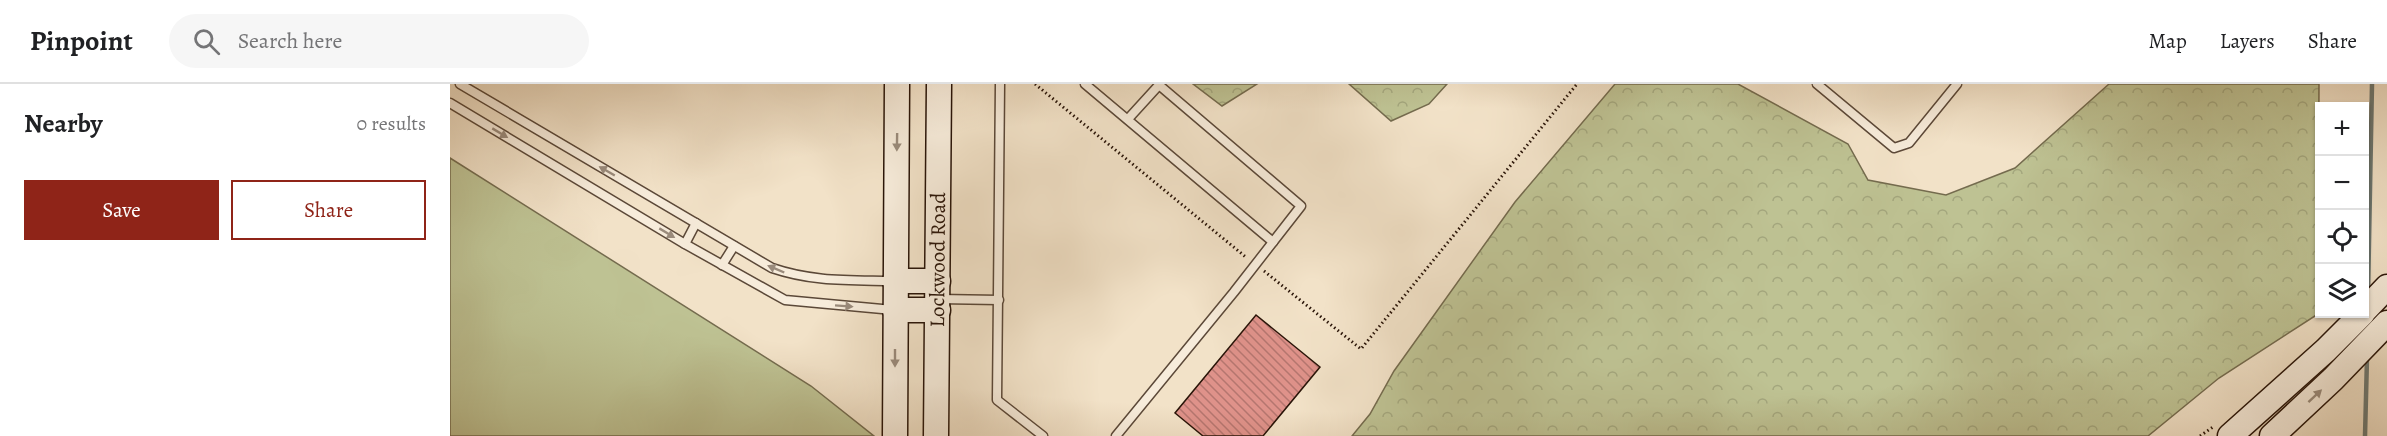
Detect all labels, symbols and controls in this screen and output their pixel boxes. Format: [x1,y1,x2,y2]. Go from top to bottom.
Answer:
search box [169,14,589,68]
text: Pinpoint [30,22,133,60]
icon: search [190,25,223,58]
text: Search here [238,26,342,56]
text: Map [2148,27,2187,55]
text: Layers [2220,27,2275,55]
text: Share [2308,27,2357,55]
map controls [2315,102,2369,318]
button: + [2315,102,2369,156]
text: Nearby [24,106,103,141]
text: 0 results [357,110,426,137]
one-way arrow [492,128,509,138]
one-way arrow [892,133,902,152]
button: − [2315,156,2369,210]
one-way arrow [599,165,615,176]
button: Save [24,180,219,240]
button: Share [231,180,426,240]
street label: Lockwood Road [923,192,952,328]
button: locate [2315,210,2369,264]
one-way arrow [659,228,675,239]
one-way arrow [766,264,784,274]
button: layers [2315,264,2369,318]
one-way arrow [835,301,854,311]
one-way arrow [890,349,900,368]
one-way arrow [2307,390,2322,403]

